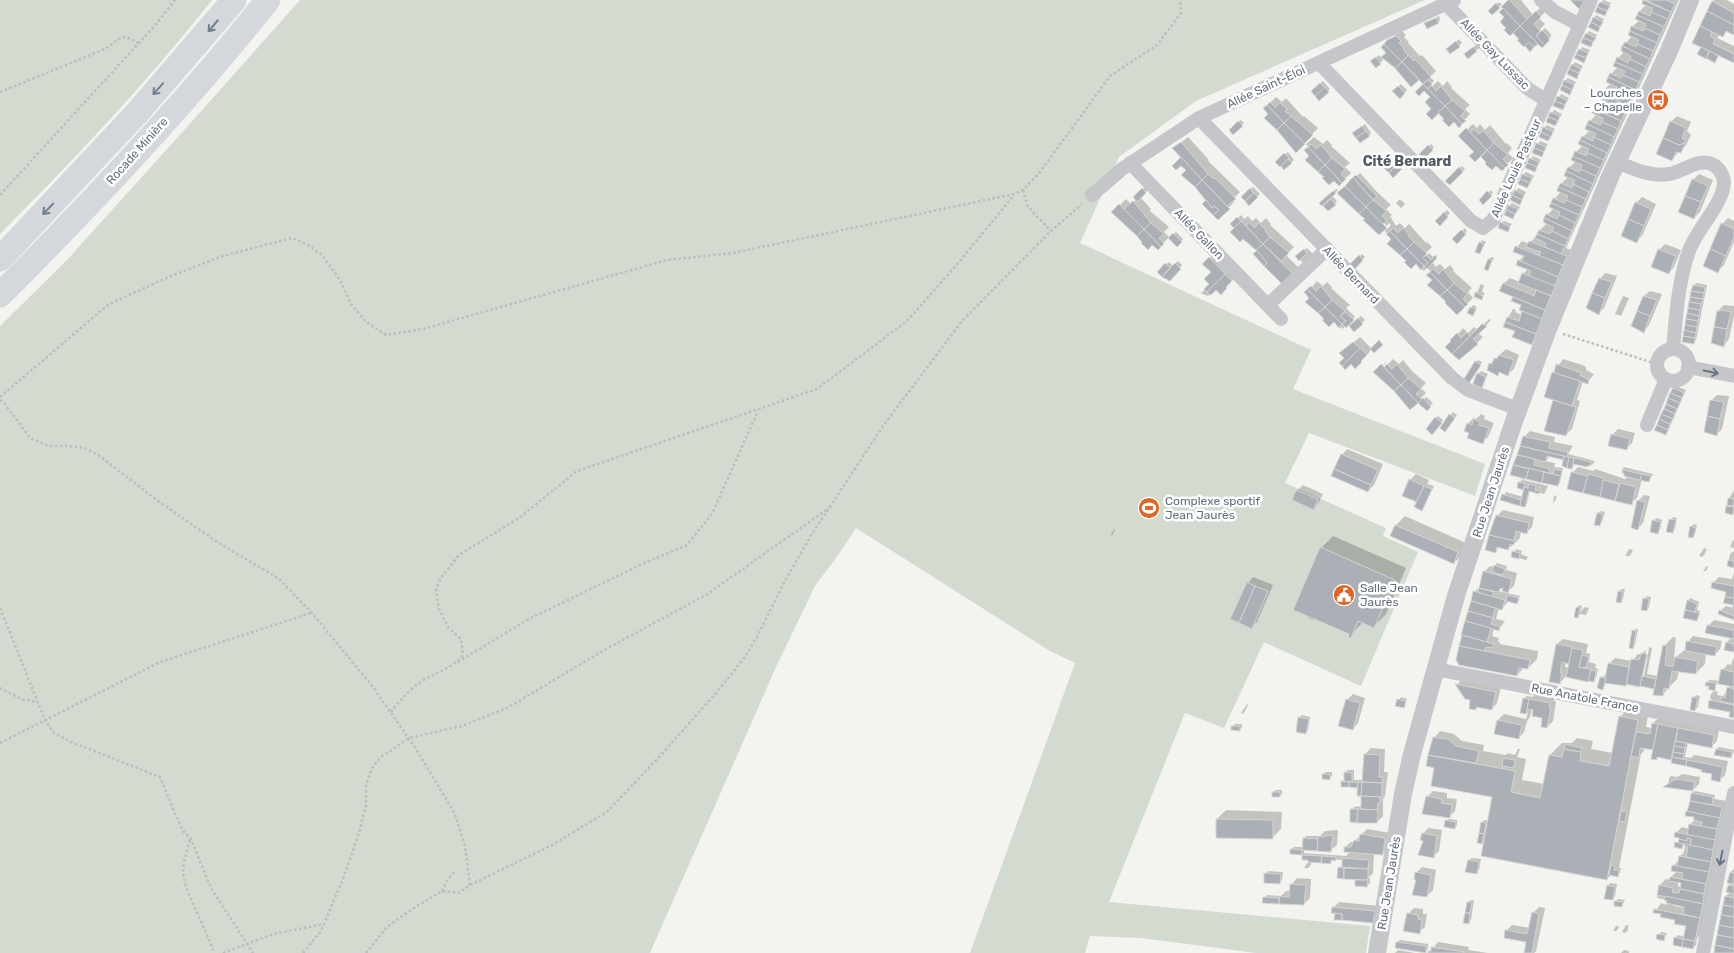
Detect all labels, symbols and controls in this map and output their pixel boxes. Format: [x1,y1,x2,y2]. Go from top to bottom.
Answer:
street label: Allée Gay Lussac [1458,16,1533,93]
one-way arrow [207,19,218,32]
street label: Allée Saint-Éloi [1225,63,1307,111]
one-way arrow [153,82,164,95]
place label: Lourches – Chapelle [1584,86,1642,114]
bus stop icon: Lourches – Chapelle [1646,88,1670,112]
street label: Rocade Minière [103,114,171,187]
street label: Allée Louis Pasteur [1488,116,1544,219]
district label: Cité Bernard [1363,153,1451,170]
one-way arrow [42,202,54,215]
street label: Allée Gallon [1171,206,1227,262]
street label: Allée Bernard [1320,243,1382,307]
one-way arrow [1703,368,1719,377]
street label: Rue Jean Jaurès [1470,445,1512,539]
place label: Complexe sportif Jean Jaurès [1165,494,1260,522]
sports icon: Complexe sportif Jean Jaurès [1137,496,1161,520]
place label: Salle Jean Jaurès [1360,581,1418,609]
public building icon: Salle Jean Jaurès [1332,583,1356,607]
street label: Rue Anatole France [1530,681,1640,715]
street label: Rue Jean Jaurès [1375,835,1403,931]
one-way arrow [1716,850,1726,866]

